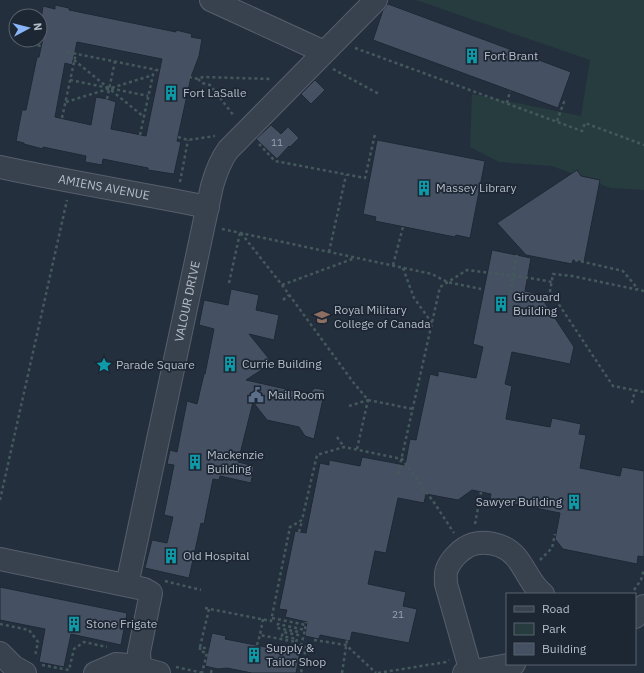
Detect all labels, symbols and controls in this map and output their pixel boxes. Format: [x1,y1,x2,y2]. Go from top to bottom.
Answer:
north arrow [8,8,48,48]
text: N [30,22,45,32]
building icon: Fort Brant [463,47,481,65]
place label: Fort Brant [484,48,538,63]
building icon: Fort LaSalle [162,84,180,102]
place label: Fort LaSalle [183,85,247,100]
house number: 11 [271,136,283,149]
street label: AMIENS AVENUE [57,171,151,203]
building icon: Massey Library [415,179,433,197]
place label: Massey Library [436,180,516,195]
street label: VALOUR DRIVE [171,259,203,343]
place label: Girouard Building [513,289,560,318]
building icon: Girouard Building [492,295,510,313]
place label: Royal Military College of Canada [334,302,431,331]
school or university icon: Royal Military College of Canada [313,308,331,326]
building icon: Currie Building [221,355,239,373]
place icon: Parade Square [95,356,113,374]
place label: Currie Building [242,356,322,371]
place label: Parade Square [116,357,195,372]
public building icon: Mail Room [247,386,265,404]
place label: Mail Room [268,387,325,402]
place label: Mackenzie Building [207,447,264,476]
building icon: Mackenzie Building [186,453,204,471]
building icon: Sawyer Building [565,493,583,511]
place label: Sawyer Building [476,494,563,509]
building icon: Old Hospital [162,547,180,565]
place label: Old Hospital [183,548,249,563]
legend [506,593,636,665]
text: Road [542,601,570,616]
house number: 21 [392,608,404,621]
building icon: Stone Frigate [65,615,83,633]
place label: Stone Frigate [86,616,158,631]
text: Park [542,621,567,636]
place label: Supply & Tailor Shop [266,640,326,669]
text: Building [542,641,587,656]
building icon: Supply & Tailor Shop [245,646,263,664]

